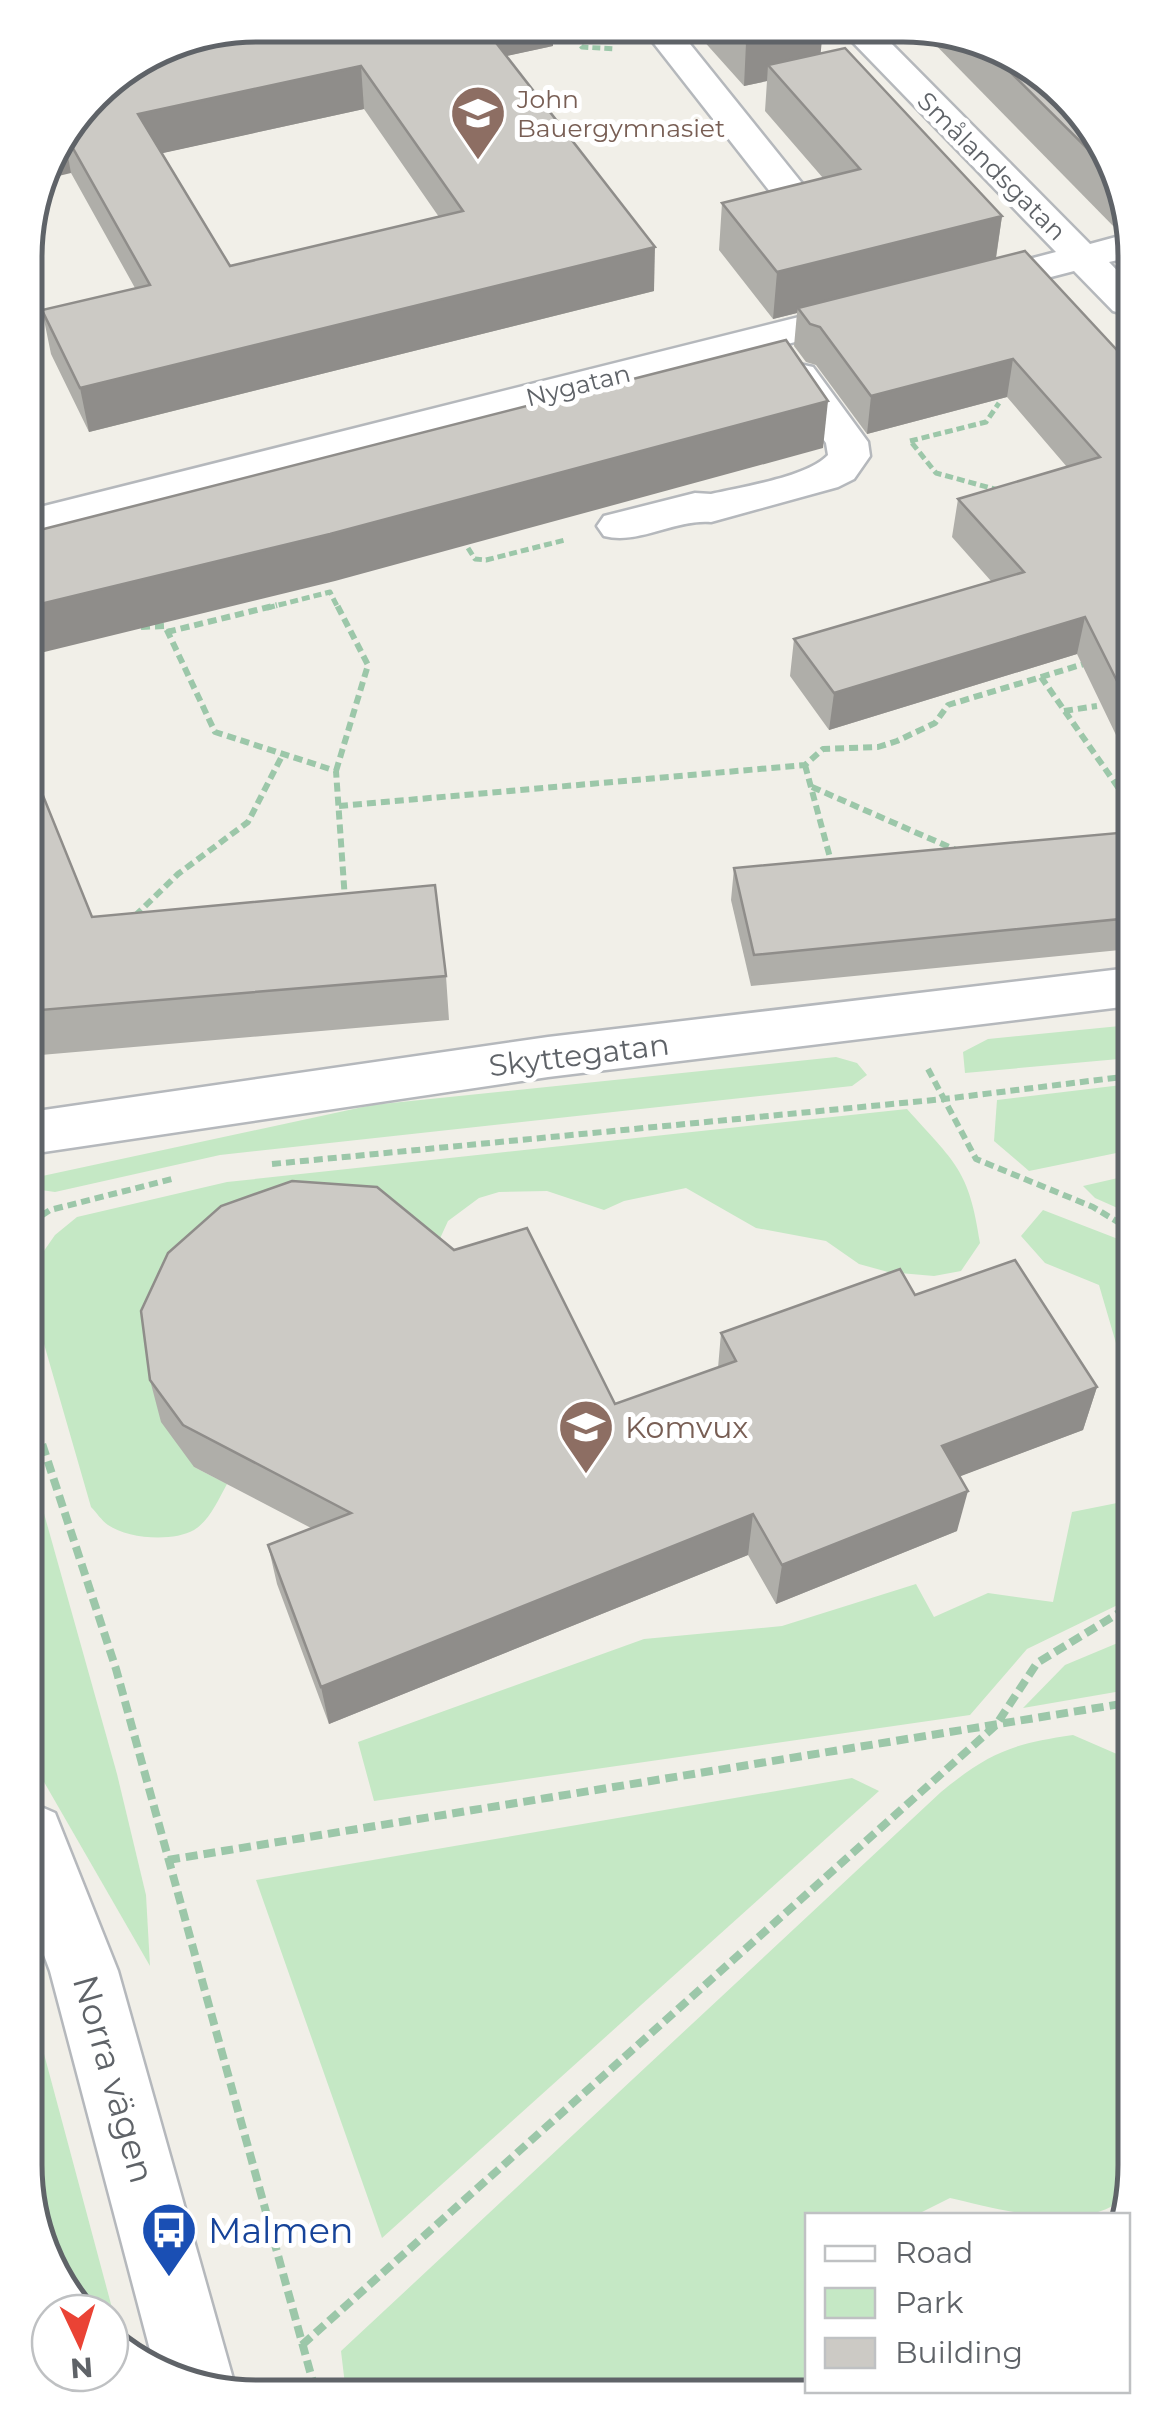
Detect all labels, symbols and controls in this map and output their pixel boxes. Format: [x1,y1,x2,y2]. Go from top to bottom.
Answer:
school or university icon: John Bauergymnasiet [448,83,508,162]
place label: John Bauergymnasiet [516,84,725,143]
street label: Smålandsgatan [912,86,1072,246]
street label: Nygatan [523,358,633,412]
street label: Skyttegatan [487,1026,671,1084]
school or university icon: Komvux [556,1397,616,1476]
place label: Komvux [625,1409,748,1446]
street label: Norra vägen [64,1970,164,2188]
bus stop icon: Malmen [139,2200,199,2279]
place label: Malmen [208,2209,353,2252]
legend [805,2213,1130,2393]
text: Road [895,2234,973,2271]
text: Park [895,2284,964,2321]
north arrow [30,2293,130,2393]
text: Building [895,2334,1023,2371]
text: N [69,2350,94,2386]

